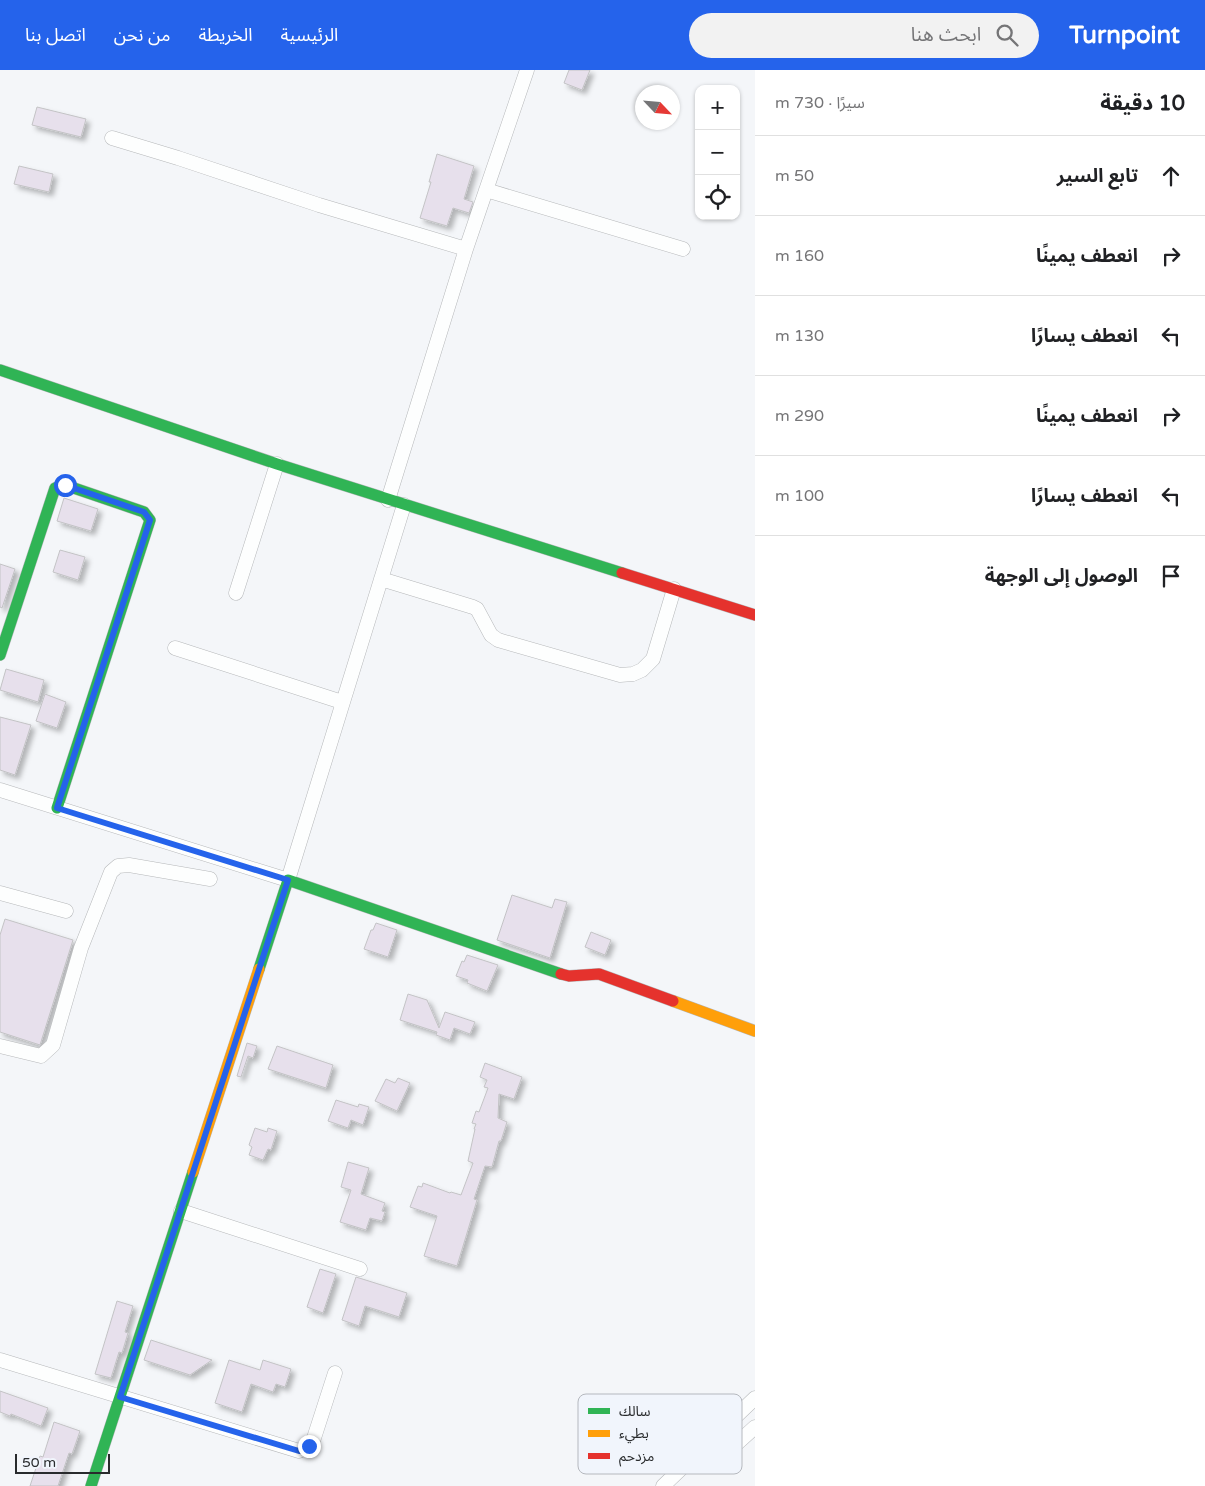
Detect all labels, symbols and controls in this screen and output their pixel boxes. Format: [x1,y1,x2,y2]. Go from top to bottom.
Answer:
search box [689,13,1039,58]
icon: search [993,21,1021,49]
text: Turnpoint [1069,21,1180,50]
text: اتصل بنا [25,24,86,46]
text: من نحن [114,24,171,46]
text: الخريطة [199,24,252,46]
text: الرئيسية [280,24,338,46]
text: ابحث هنا [911,24,981,46]
north arrow [635,85,680,130]
map controls [695,85,740,220]
button: + [695,85,740,130]
text: 10 دقيقة [1100,91,1185,116]
text: سيرًا · 730 m [775,93,865,113]
button: − [695,130,740,175]
icon: ahead [1157,162,1185,190]
text: تابع السير [1057,165,1138,187]
text: 50 m [775,166,814,186]
button: locate [695,175,740,220]
icon: right [1157,242,1185,270]
text: انعطف يمينًا [1036,245,1138,267]
text: 160 m [775,246,824,266]
icon: left [1157,322,1185,350]
text: انعطف يسارًا [1031,325,1138,347]
text: 130 m [775,326,824,346]
icon: right [1157,402,1185,430]
text: انعطف يمينًا [1036,405,1138,427]
text: 290 m [775,406,824,426]
route start [54,474,77,497]
icon: left [1157,482,1185,510]
text: انعطف يسارًا [1031,485,1138,507]
text: 100 m [775,486,824,506]
icon: arrive [1157,562,1185,590]
text: الوصول إلى الوجهة [985,565,1138,587]
legend [578,1394,742,1474]
text: سالك [619,1403,651,1420]
text: بطيء [619,1425,649,1444]
route end [298,1435,321,1458]
text: مزدحم [619,1448,654,1467]
scale bar [15,1451,110,1474]
text: 50 m [22,1454,56,1471]

